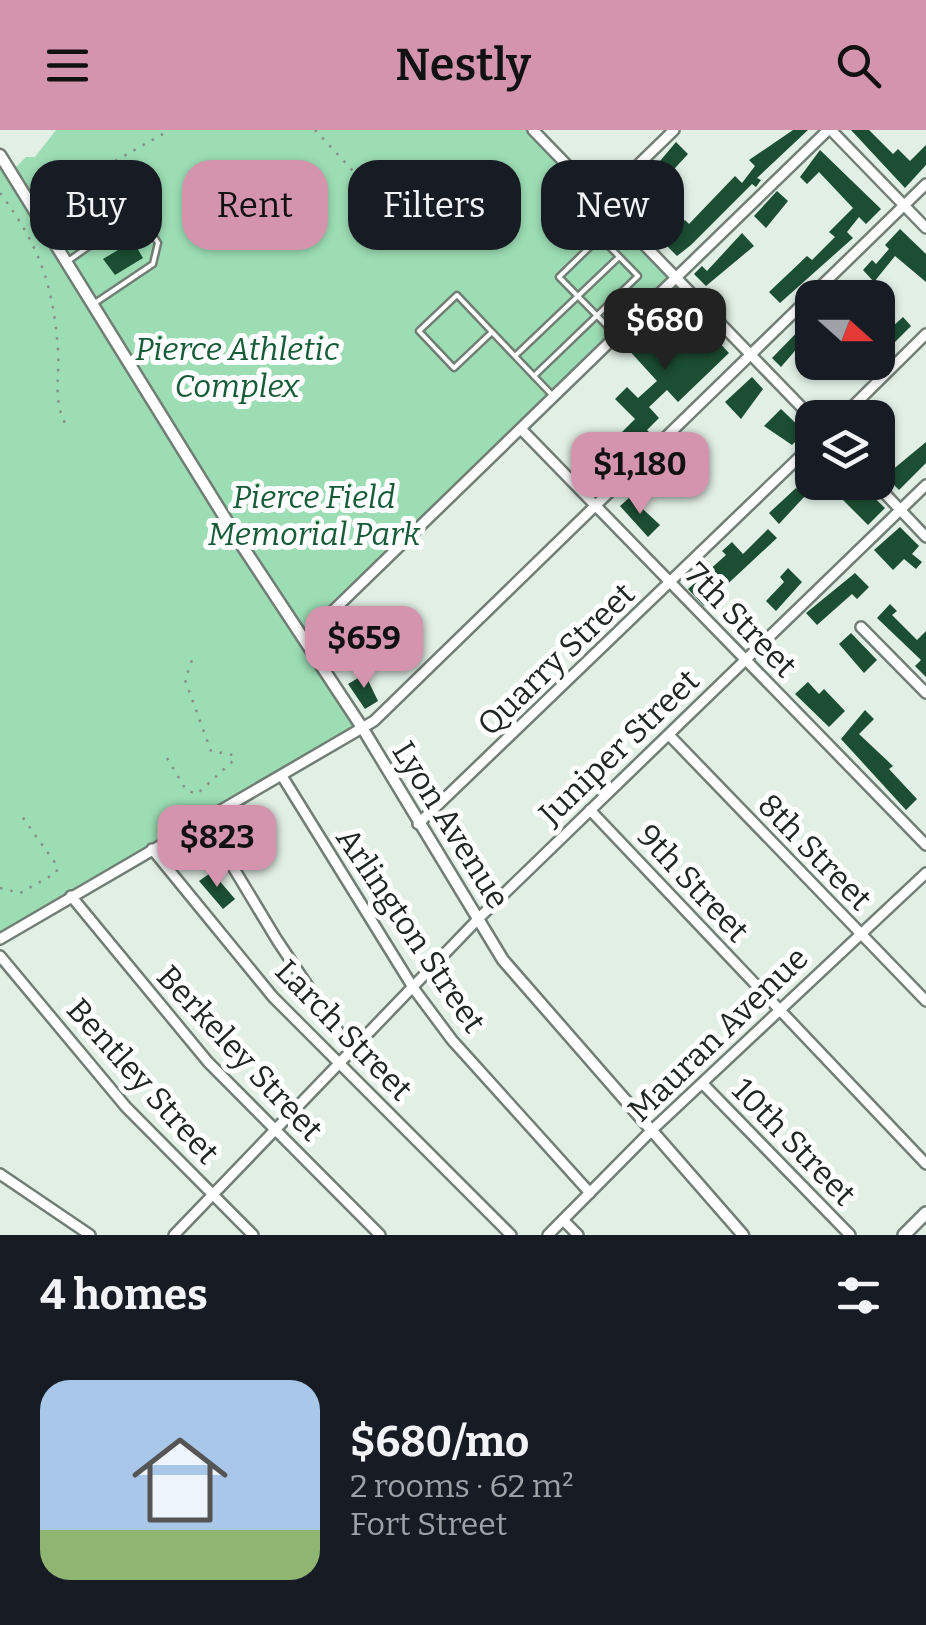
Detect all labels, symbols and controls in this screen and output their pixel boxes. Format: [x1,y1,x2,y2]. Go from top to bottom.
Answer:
icon: menu [40,38,95,93]
text: Nestly [395,38,531,92]
icon: search [831,38,886,93]
chip: Buy [30,160,162,250]
chip: Rent [182,160,328,250]
chip: Filters [348,160,521,250]
chip: New [541,160,684,250]
north arrow [795,280,895,380]
map controls [795,280,895,500]
pin: $680 [606,288,724,373]
text: $680 [626,301,704,339]
park label: Pierce Athletic Complex [135,330,340,405]
button: layers [795,400,895,500]
pin: $1,180 [559,432,721,517]
text: $1,180 [593,445,687,483]
park label: Pierce Field Memorial Park [208,478,421,553]
street label: 7th Street [677,555,805,685]
street label: Quarry Street [470,574,643,743]
pin: $659 [305,606,423,691]
text: $659 [327,619,401,657]
street label: Juniper Street [531,661,707,833]
street label: Lyon Avenue [385,734,517,916]
street label: 8th Street [750,786,880,918]
pin: $823 [158,805,276,890]
street label: 9th Street [629,816,757,950]
text: $823 [179,818,255,856]
street label: Arlington Street [328,820,494,1040]
street label: Mauran Avenue [620,939,816,1129]
street label: Larch Street [268,952,421,1108]
street label: Berkeley Street [149,958,331,1149]
street label: Bentley Street [59,991,227,1172]
street label: 10th Street [724,1071,864,1214]
icon: filters [831,1268,886,1323]
text: 4 homes [40,1270,208,1320]
text: $680/mo [350,1417,529,1467]
icon: home [120,1420,240,1540]
text: 2 rooms · 62 m² [350,1467,574,1505]
text: Fort Street [350,1505,507,1543]

